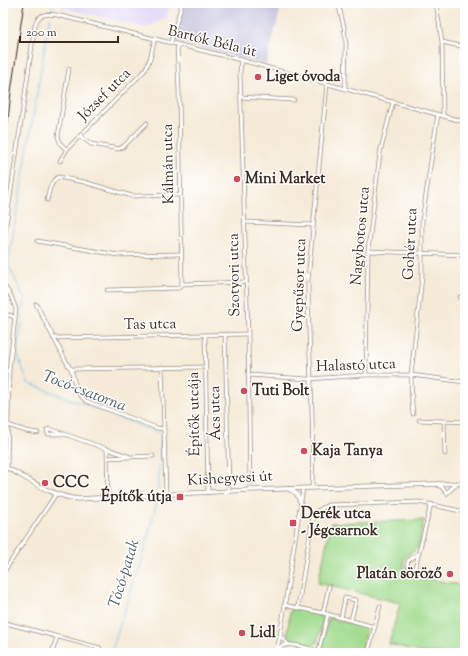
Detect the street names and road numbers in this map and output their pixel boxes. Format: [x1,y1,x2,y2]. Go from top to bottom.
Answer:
street label: Bartók Béla út [165,21,259,63]
street label: József utca [73,64,136,127]
street label: Kálmán utca [158,123,180,205]
street label: Nagybotos utca [346,185,376,286]
street label: Gohér utca [399,207,423,281]
street label: Szotyori utca [224,233,246,317]
street label: Gyepűsor utca [288,238,312,332]
street label: Tas utca [123,314,177,336]
street label: Halastó utca [316,354,396,378]
street label: Építők utcája [183,371,206,456]
street label: Ács utca [204,385,227,441]
street label: Kishegyesi út [187,466,273,492]

